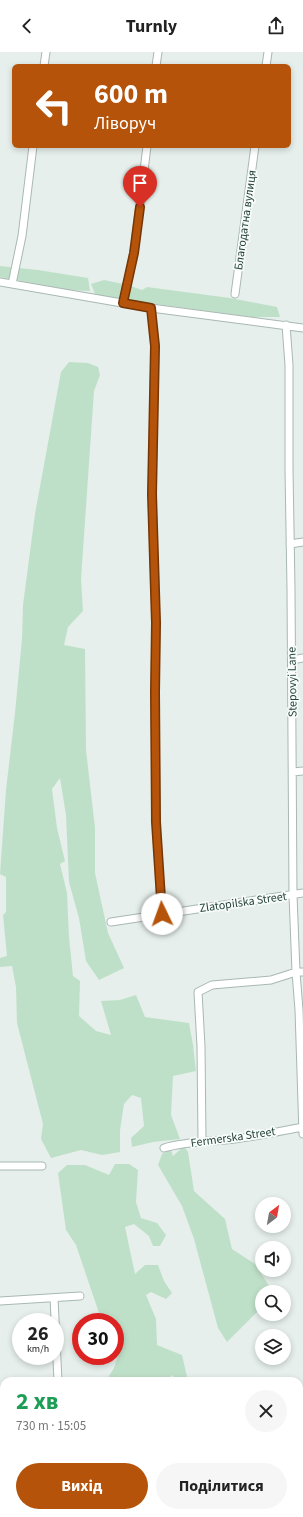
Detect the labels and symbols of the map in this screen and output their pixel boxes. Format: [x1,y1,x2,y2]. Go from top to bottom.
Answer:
pin [123,166,157,207]
street label: Благодатна вулиця [230,169,261,271]
street label: Stepovyi Lane [283,647,302,717]
street label: Zlatopilska Street [198,888,288,917]
position arrow [141,893,183,935]
street label: Fermerska Street [190,1123,276,1152]
north arrow [255,1197,291,1233]
speed limit sign: 30 [72,1313,124,1365]

